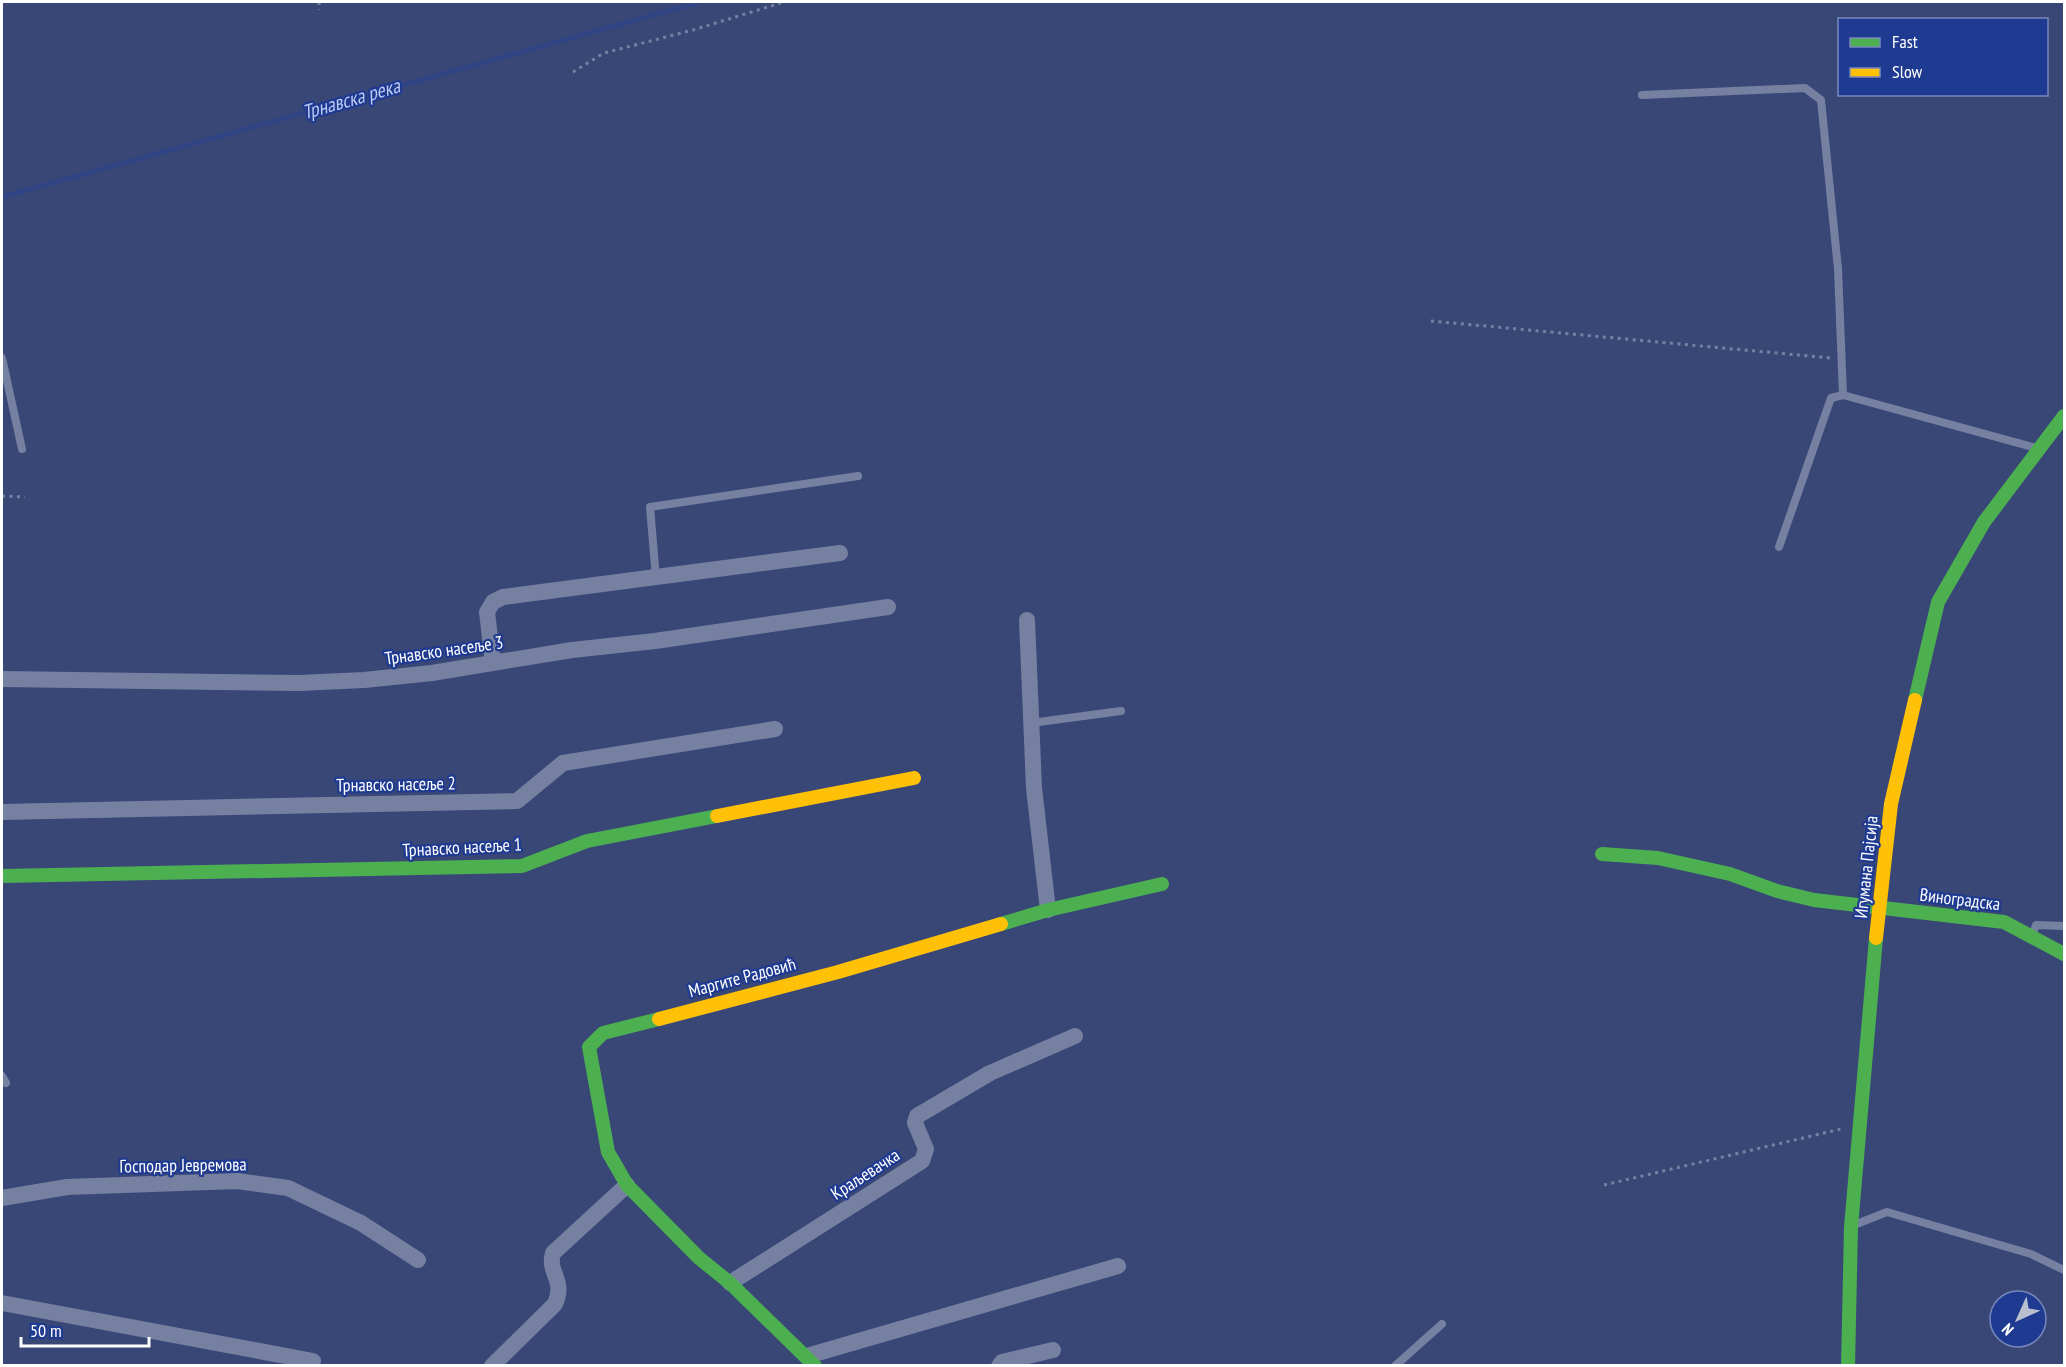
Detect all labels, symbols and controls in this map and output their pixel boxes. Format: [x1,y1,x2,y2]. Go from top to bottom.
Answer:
legend [1838,18,2048,96]
text: Fast [1892,30,1918,53]
text: Slow [1892,60,1923,83]
water label: Трнавска река [299,72,404,125]
street label: Трнавско насеље 3 [383,630,505,670]
street label: Трнавско насеље 2 [336,771,456,797]
street label: Игумана Пајсија [1849,814,1883,920]
street label: Трнавско насеље 1 [402,832,522,862]
street label: Виноградска [1918,883,2002,915]
street label: Маргите Радовић [686,952,798,1002]
street label: Краљевачка [826,1143,904,1205]
street label: Господар Јевремова [119,1152,247,1178]
north arrow [1988,1289,2048,1349]
scale bar [21,1310,148,1348]
text: 50 m [30,1319,62,1342]
text: N [1997,1319,2018,1340]

